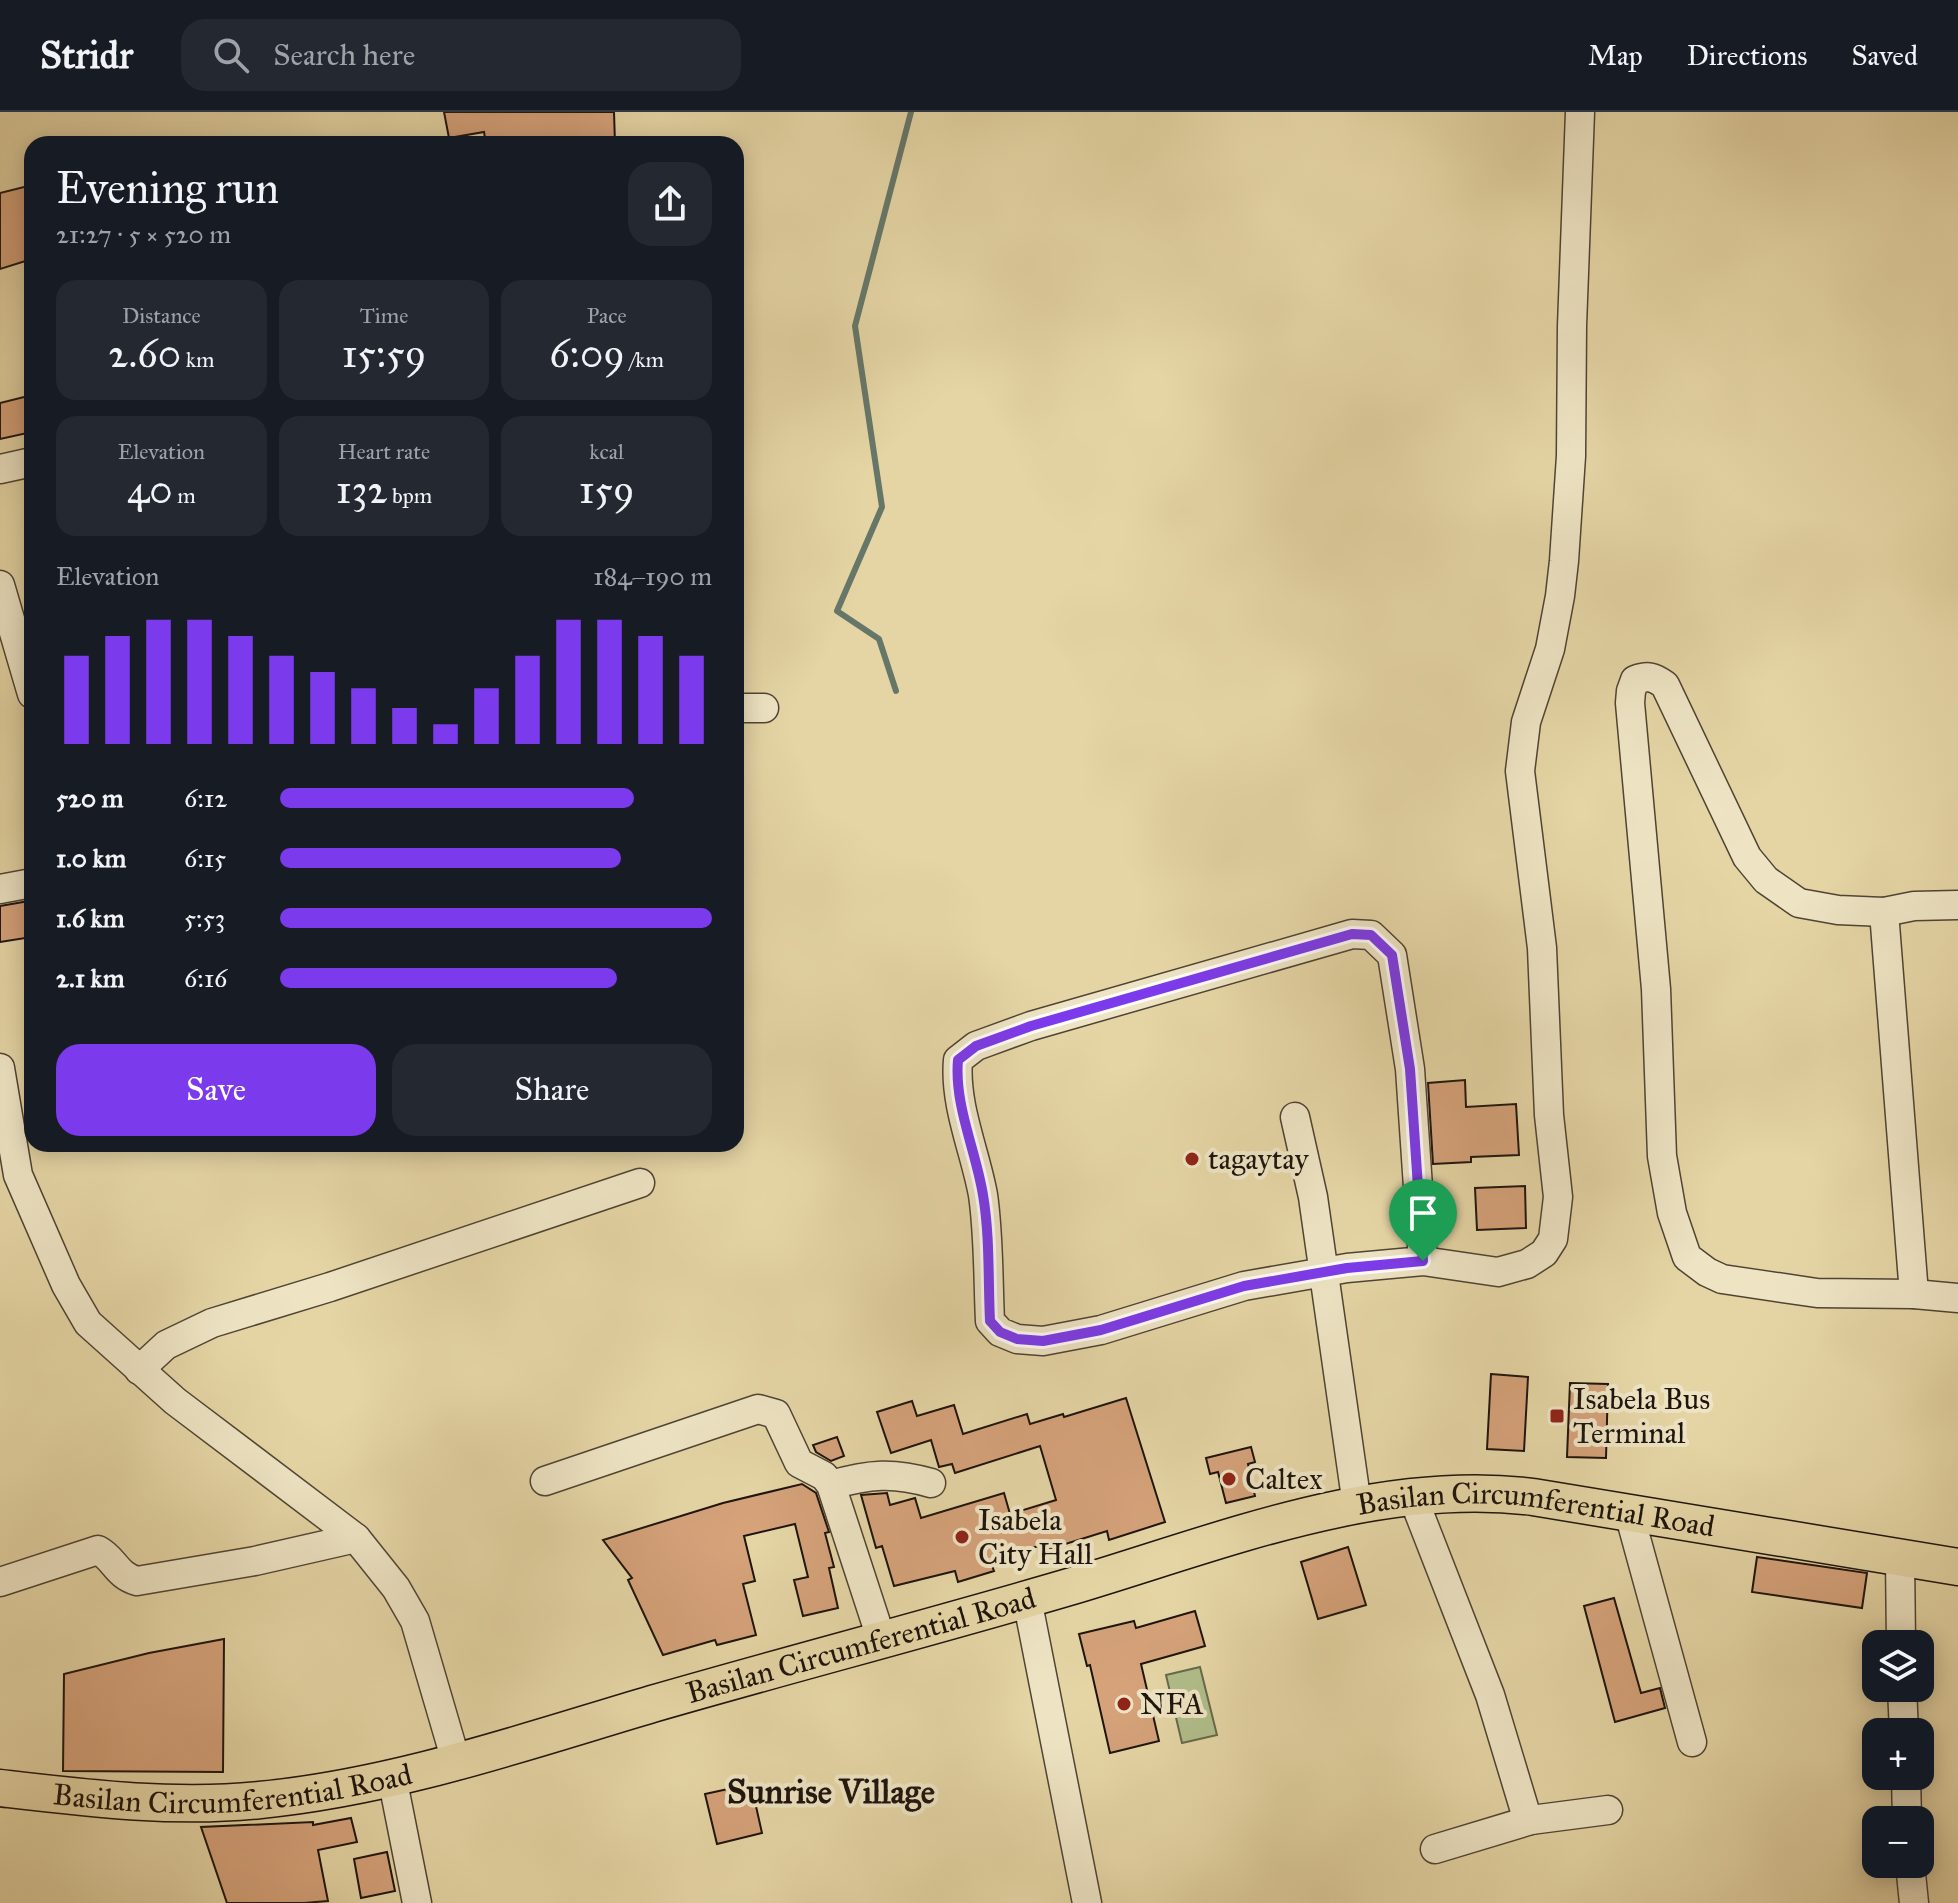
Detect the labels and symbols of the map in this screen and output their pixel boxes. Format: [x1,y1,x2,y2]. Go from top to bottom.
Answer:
place label: tagaytay [1208,1141,1310,1177]
marker: tagaytay [1183,1150,1201,1168]
pin [1389,1179,1457,1261]
place label: Isabela Bus Terminal [1573,1381,1710,1451]
marker: Isabela Bus Terminal [1548,1407,1566,1425]
place label: Caltex [1245,1461,1323,1497]
marker: Caltex [1220,1470,1238,1488]
street label: Basilan Circumferential Road [1354,1475,1717,1545]
place label: Isabela City Hall [978,1502,1093,1572]
marker: Isabela City Hall [953,1528,971,1546]
street label: Basilan Circumferential Road [682,1580,1040,1711]
place label: NFA [1140,1686,1204,1722]
marker: NFA [1115,1695,1133,1713]
street label: Basilan Circumferential Road [51,1756,415,1821]
district label: Sunrise Village [727,1771,935,1812]

